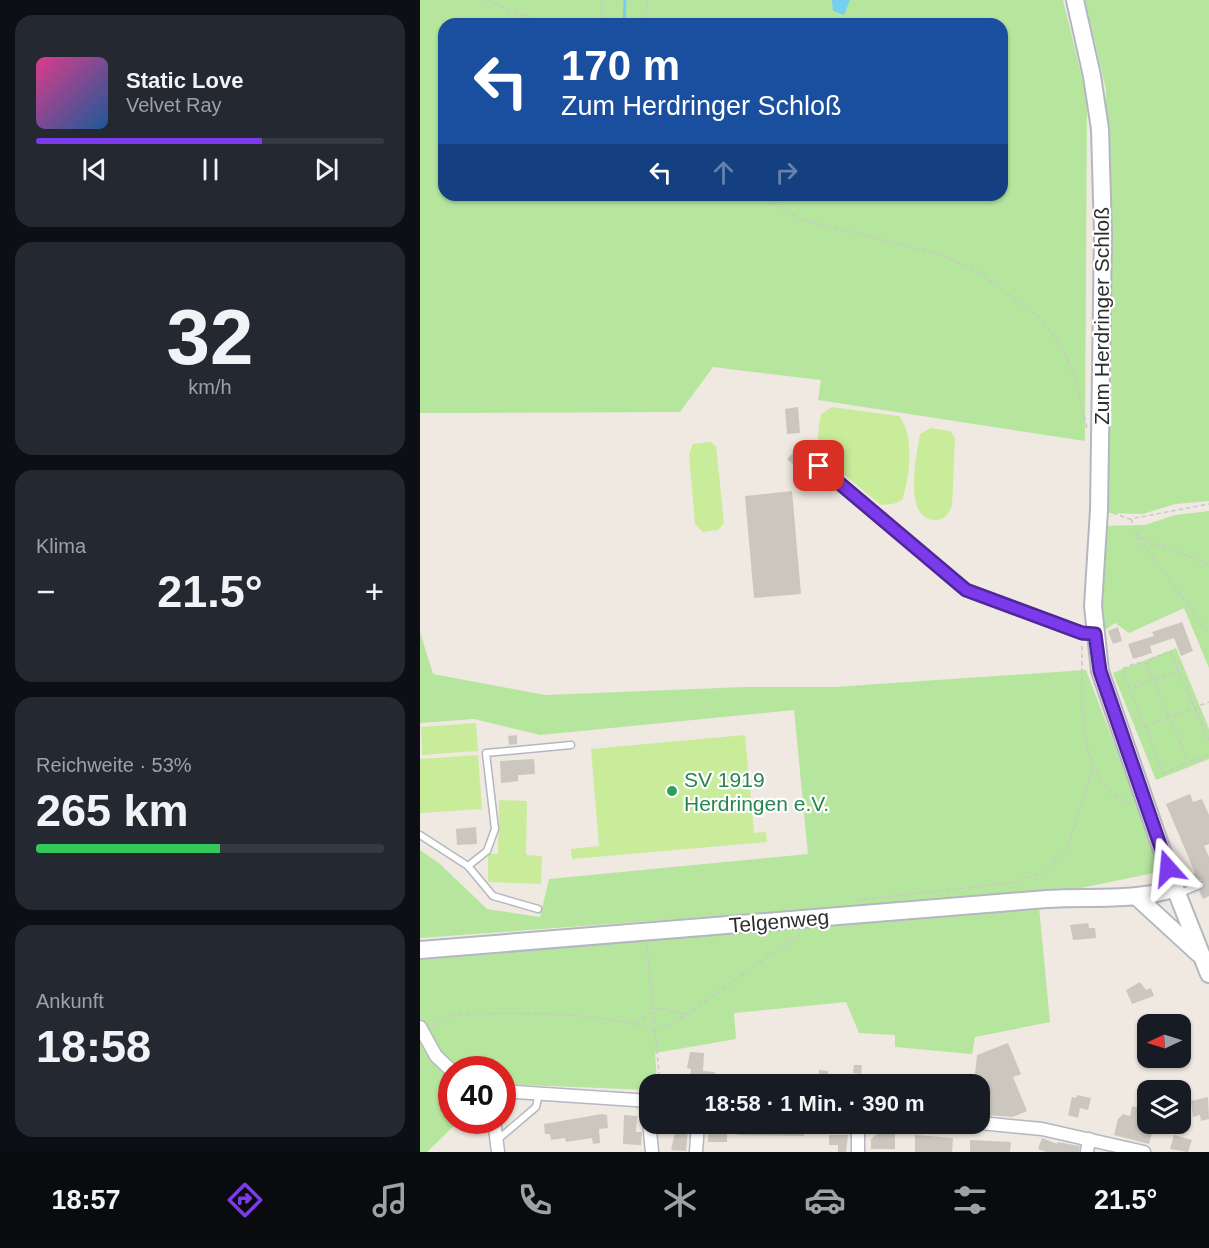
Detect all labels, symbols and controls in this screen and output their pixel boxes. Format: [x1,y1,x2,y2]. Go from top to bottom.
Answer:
icon: left [462,42,540,120]
text: 170 m [561,42,680,89]
text: Static Love [126,68,243,93]
text: Zum Herdringer Schloß [561,91,842,121]
text: Velvet Ray [126,94,222,116]
icon: previous [78,153,111,186]
icon: pause [194,153,227,186]
icon: next [310,153,343,186]
icon: left [644,156,677,189]
icon: ahead [707,156,740,189]
icon: right [770,156,803,189]
street label: Zum Herdringer Schloß [1090,207,1113,425]
text: 32 [167,293,253,381]
text: km/h [188,376,232,398]
pin [793,440,844,491]
icon: arrive [802,449,835,482]
text: Klima [36,535,86,557]
text: 21.5° [157,566,263,617]
text: − [36,573,55,610]
text: + [365,573,384,610]
text: Reichweite · 53% [36,754,192,776]
place label: SV 1919 Herdringen e.V. [684,768,829,815]
marker: SV 1919 Herdringen e.V. [665,784,679,798]
text: 265 km [36,785,189,836]
position arrow [1136,836,1200,900]
street label: Telgenweg [728,905,830,937]
text: Ankunft [36,990,104,1012]
north arrow [1137,1014,1191,1068]
map controls [1137,1014,1191,1134]
text: 18:58 [36,1021,151,1072]
speed limit sign: 40 [438,1056,516,1134]
button: layers [1137,1080,1191,1134]
text: 18:58 · 1 Min. · 390 m [704,1091,925,1116]
icon: directions [224,1179,266,1221]
icon: music [369,1179,411,1221]
icon: phone [514,1179,556,1221]
icon: climate [659,1179,701,1221]
icon: car [804,1179,846,1221]
icon: filters [949,1179,991,1221]
text: 18:57 [52,1185,121,1215]
text: 21.5° [1094,1185,1157,1215]

